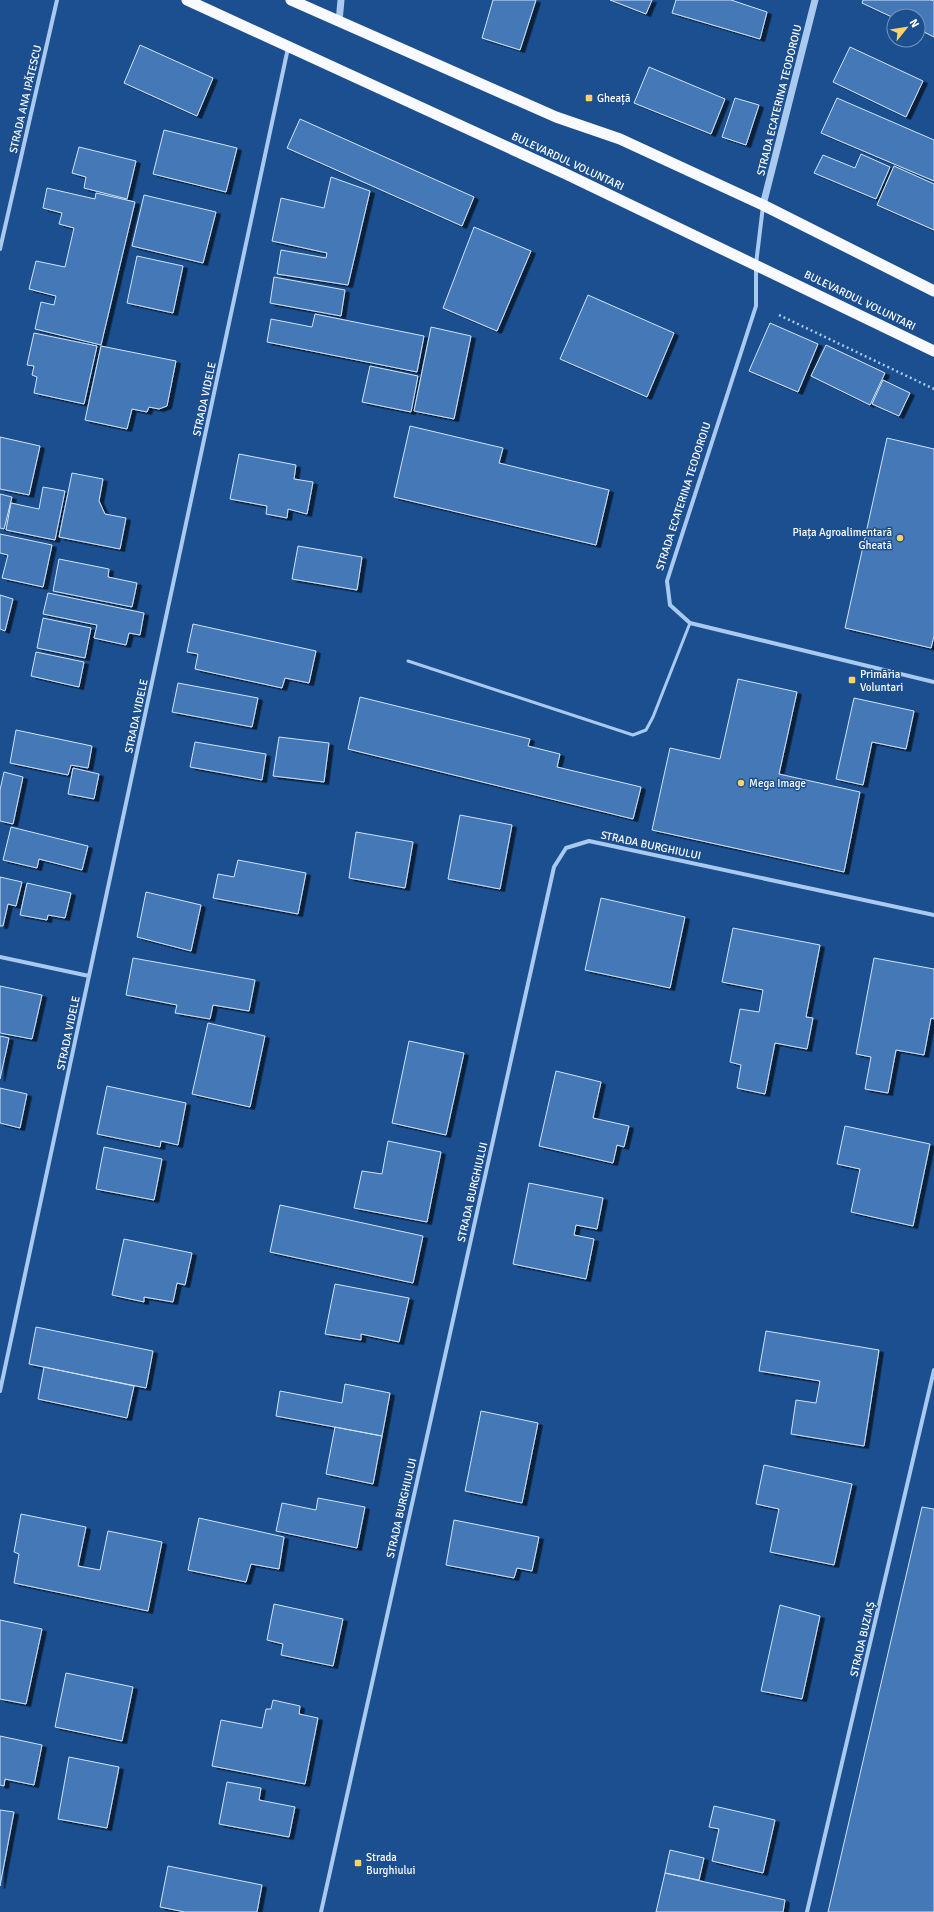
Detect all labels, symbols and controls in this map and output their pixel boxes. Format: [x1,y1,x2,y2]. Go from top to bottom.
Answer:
north arrow [886,8,926,48]
text: N [907,17,922,30]
street label: STRADA ECATERINA TEODOROIU [754,23,805,177]
street label: STRADA ANA IPĂTESCU [6,44,44,154]
place label: Gheață [597,92,631,105]
marker: Gheață [584,93,594,103]
street label: BULEVARDUL VOLUNTARI [510,130,626,193]
street label: BULEVARDUL VOLUNTARI [802,268,918,333]
street label: STRADA VIDELE [190,361,219,437]
street label: STRADA ECATERINA TEODOROIU [653,420,714,572]
place label: Piața Agroalimentară Gheată [792,526,892,552]
marker: Piața Agroalimentară Gheată [895,533,905,543]
place label: Primăria Voluntari [860,668,903,694]
marker: Primăria Voluntari [847,675,857,685]
street label: STRADA VIDELE [122,678,151,754]
place label: Mega Image [749,777,806,790]
marker: Mega Image [736,778,746,788]
street label: STRADA BURGHIULUI [600,829,702,862]
street label: STRADA VIDELE [54,995,83,1071]
street label: STRADA BURGHIULUI [455,1141,490,1243]
street label: STRADA BURGHIULUI [384,1457,419,1559]
street label: STRADA BUZIAȘ [848,1600,877,1678]
place label: Strada Burghiului [366,1851,415,1877]
marker: Strada Burghiului [353,1858,363,1868]

